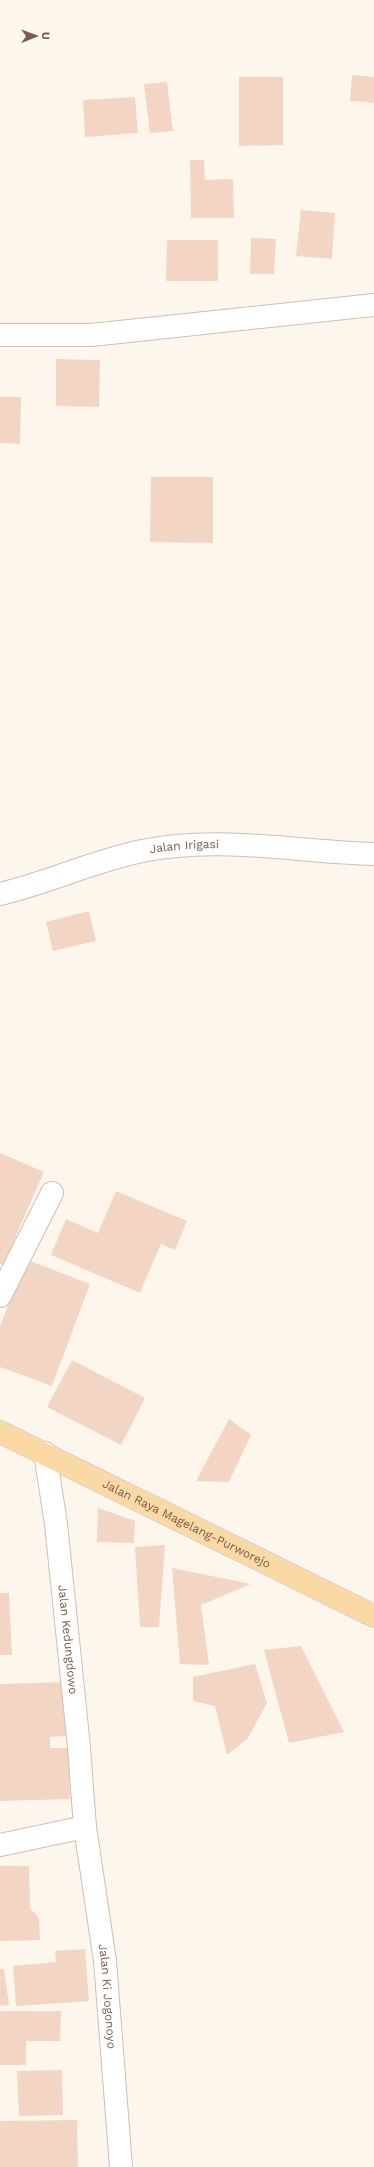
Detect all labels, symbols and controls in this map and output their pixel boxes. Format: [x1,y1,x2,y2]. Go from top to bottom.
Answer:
north arrow [16,16,56,56]
text: U [39,32,52,40]
street label: Jalan Irigasi [148,837,219,856]
street label: Jalan Raya Magelang-Purworejo [100,1476,273,1571]
street label: Jalan Kedungdowo [55,1584,81,1695]
street label: Jalan Ki Jogonoyo [95,1943,119,2049]

